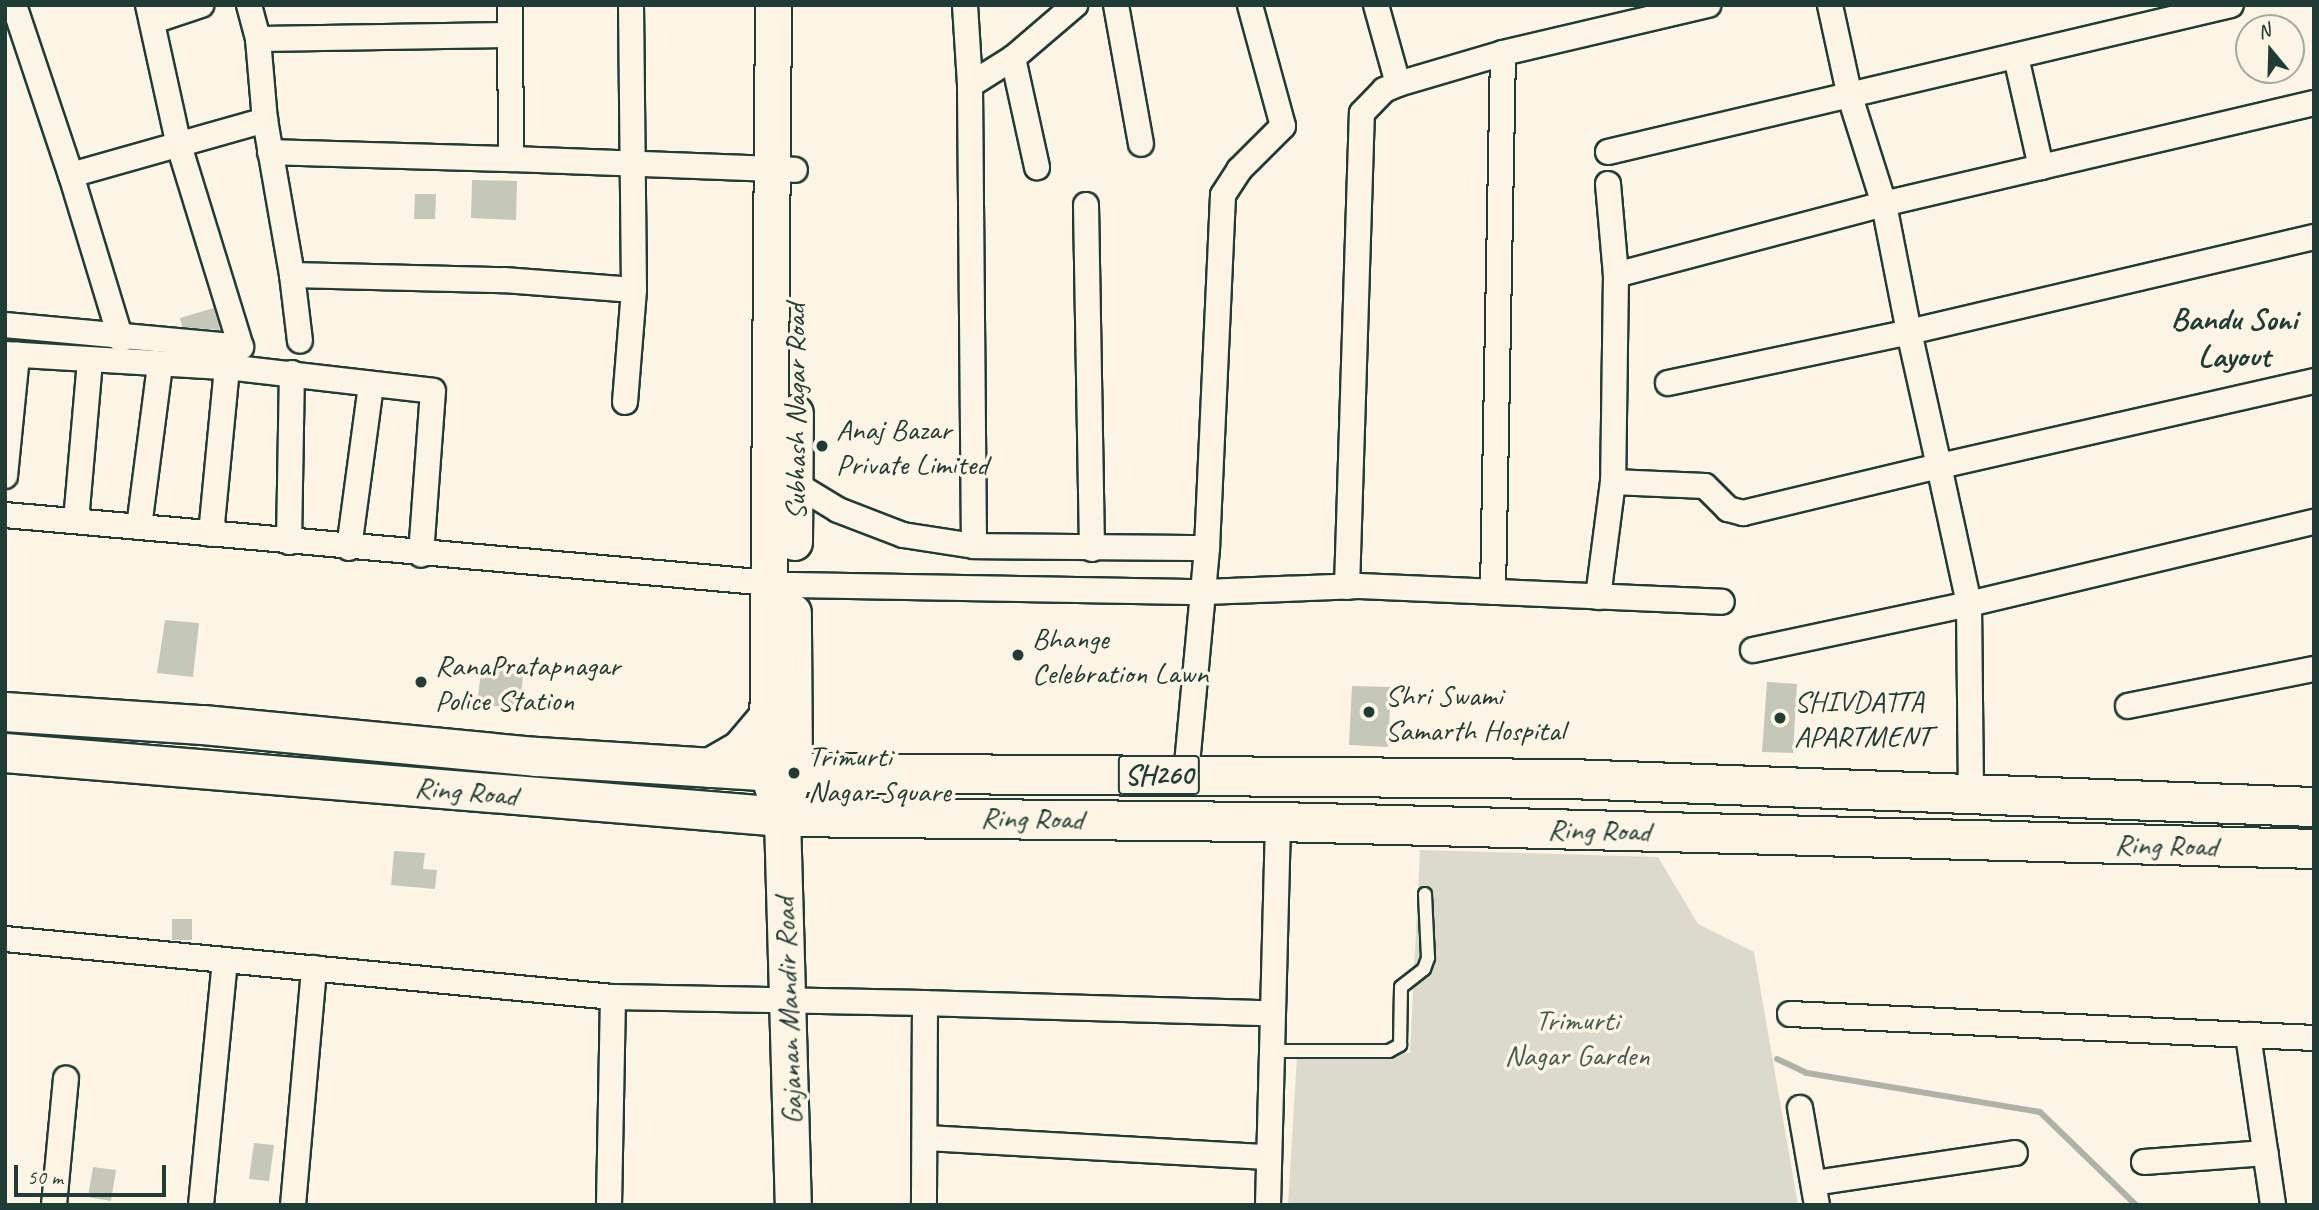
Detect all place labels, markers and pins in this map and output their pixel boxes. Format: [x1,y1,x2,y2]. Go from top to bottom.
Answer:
place label: Anaj Bazar Private Limited [836,411,988,481]
marker: Anaj Bazar Private Limited [814,438,830,454]
place label: Bhange Celebration Lawn [1032,620,1209,690]
place label: RanaPratapnagar Police Station [435,647,620,718]
marker: Bhange Celebration Lawn [1010,647,1026,663]
marker: RanaPratapnagar Police Station [413,674,429,690]
place label: Shri Swami Samarth Hospital [1385,677,1565,748]
place label: SHIVDATTA APARTMENT [1794,683,1931,754]
marker: Shri Swami Samarth Hospital [1359,702,1379,722]
marker: SHIVDATTA APARTMENT [1772,710,1788,726]
place label: Trimurti Nagar Square [808,738,948,808]
marker: Trimurti Nagar Square [786,765,802,781]

